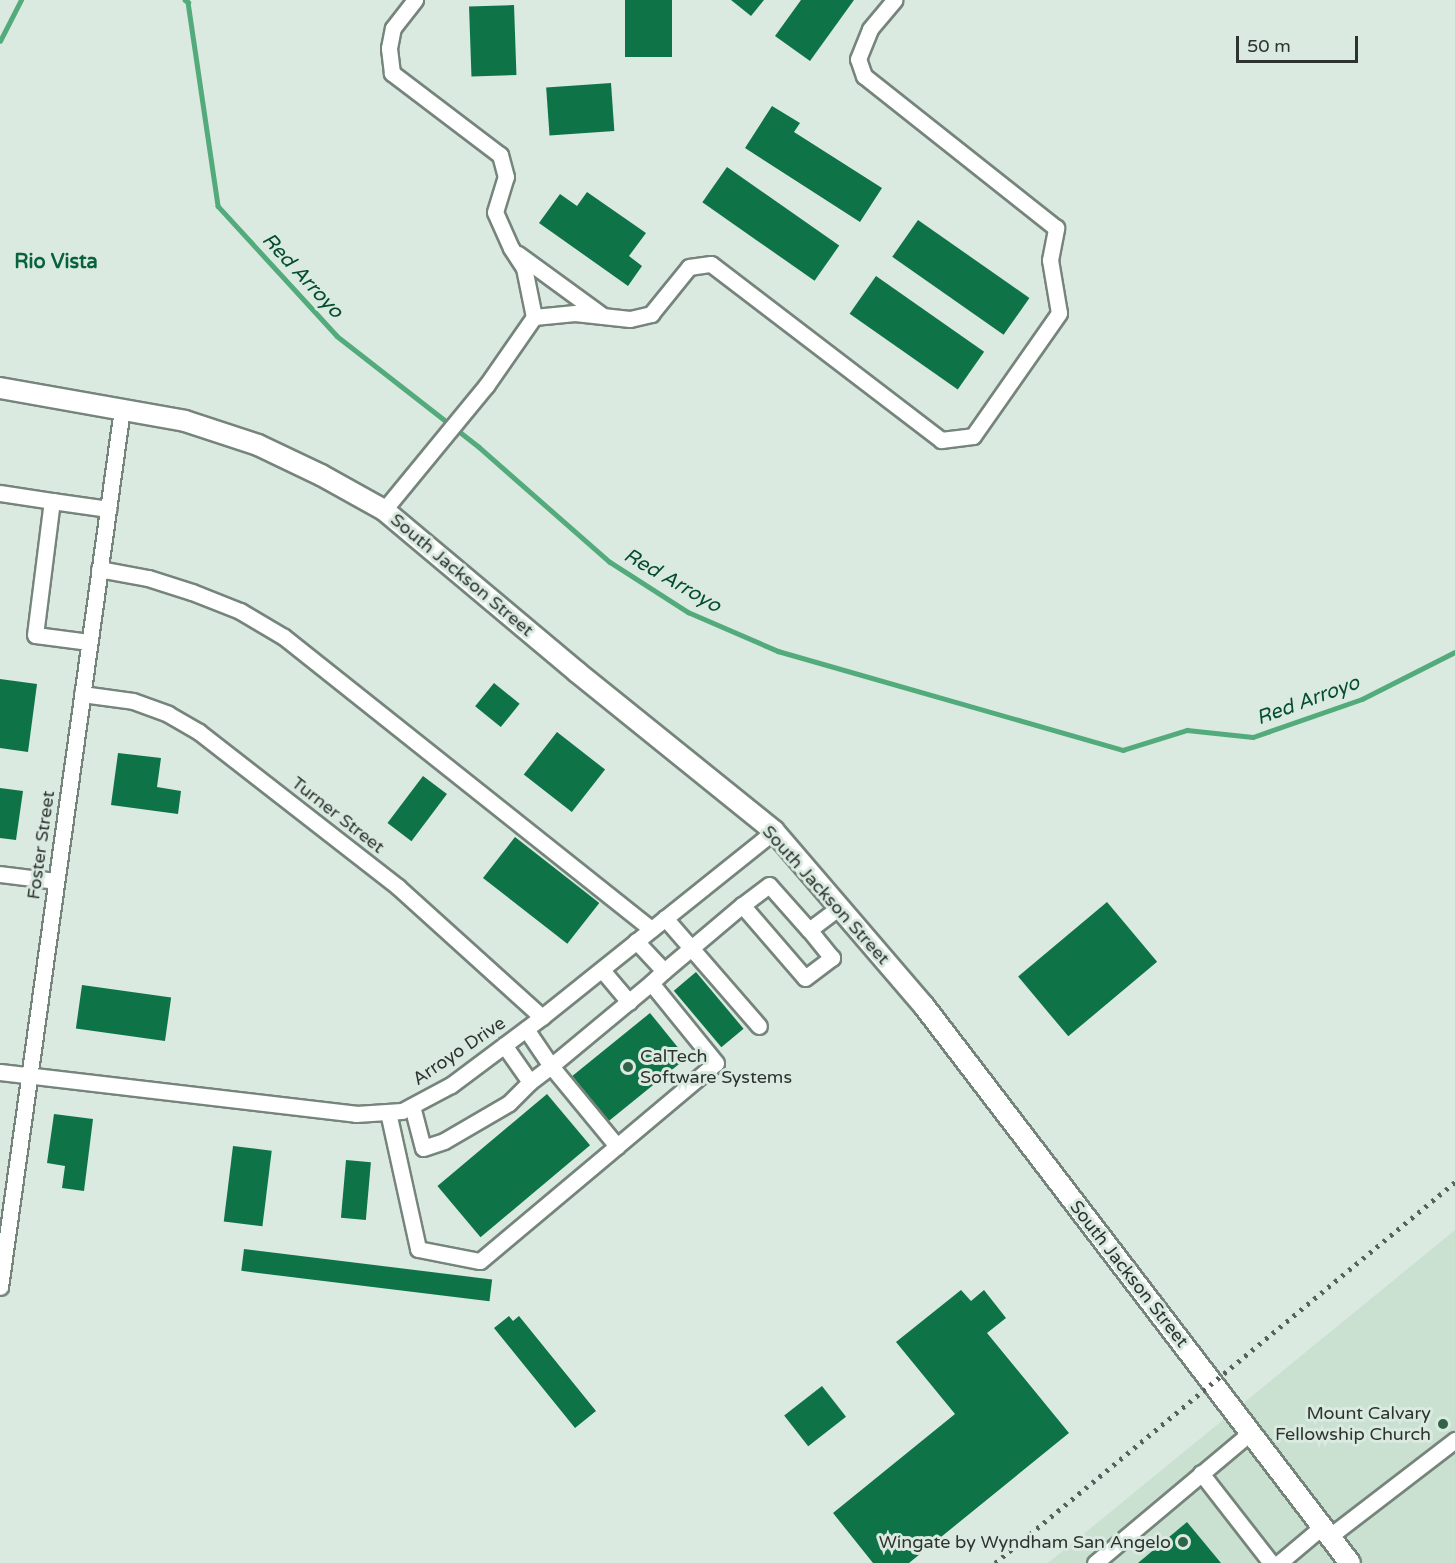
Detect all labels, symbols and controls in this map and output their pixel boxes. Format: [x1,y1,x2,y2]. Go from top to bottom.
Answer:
scale bar [1239,24,1360,62]
text: 50 m [1247,35,1291,57]
water label: Red Arroyo [256,228,348,324]
district label: Rio Vista [14,250,98,274]
street label: South Jackson Street [386,509,538,641]
water label: Red Arroyo [619,544,725,618]
water label: Red Arroyo [1253,671,1363,731]
street label: Turner Street [287,772,389,858]
street label: Foster Street [23,789,59,901]
street label: South Jackson Street [758,821,894,969]
street label: Arroyo Drive [409,1012,509,1090]
place label: CalTech Software Systems [640,1046,792,1088]
marker: CalTech Software Systems [621,1060,635,1074]
street label: South Jackson Street [1065,1196,1193,1352]
place label: Mount Calvary Fellowship Church [1275,1403,1431,1446]
marker: Mount Calvary Fellowship Church [1436,1417,1450,1431]
place label: Wingate by Wyndham San Angelo [879,1531,1171,1553]
marker: Wingate by Wyndham San Angelo [1176,1535,1190,1549]

